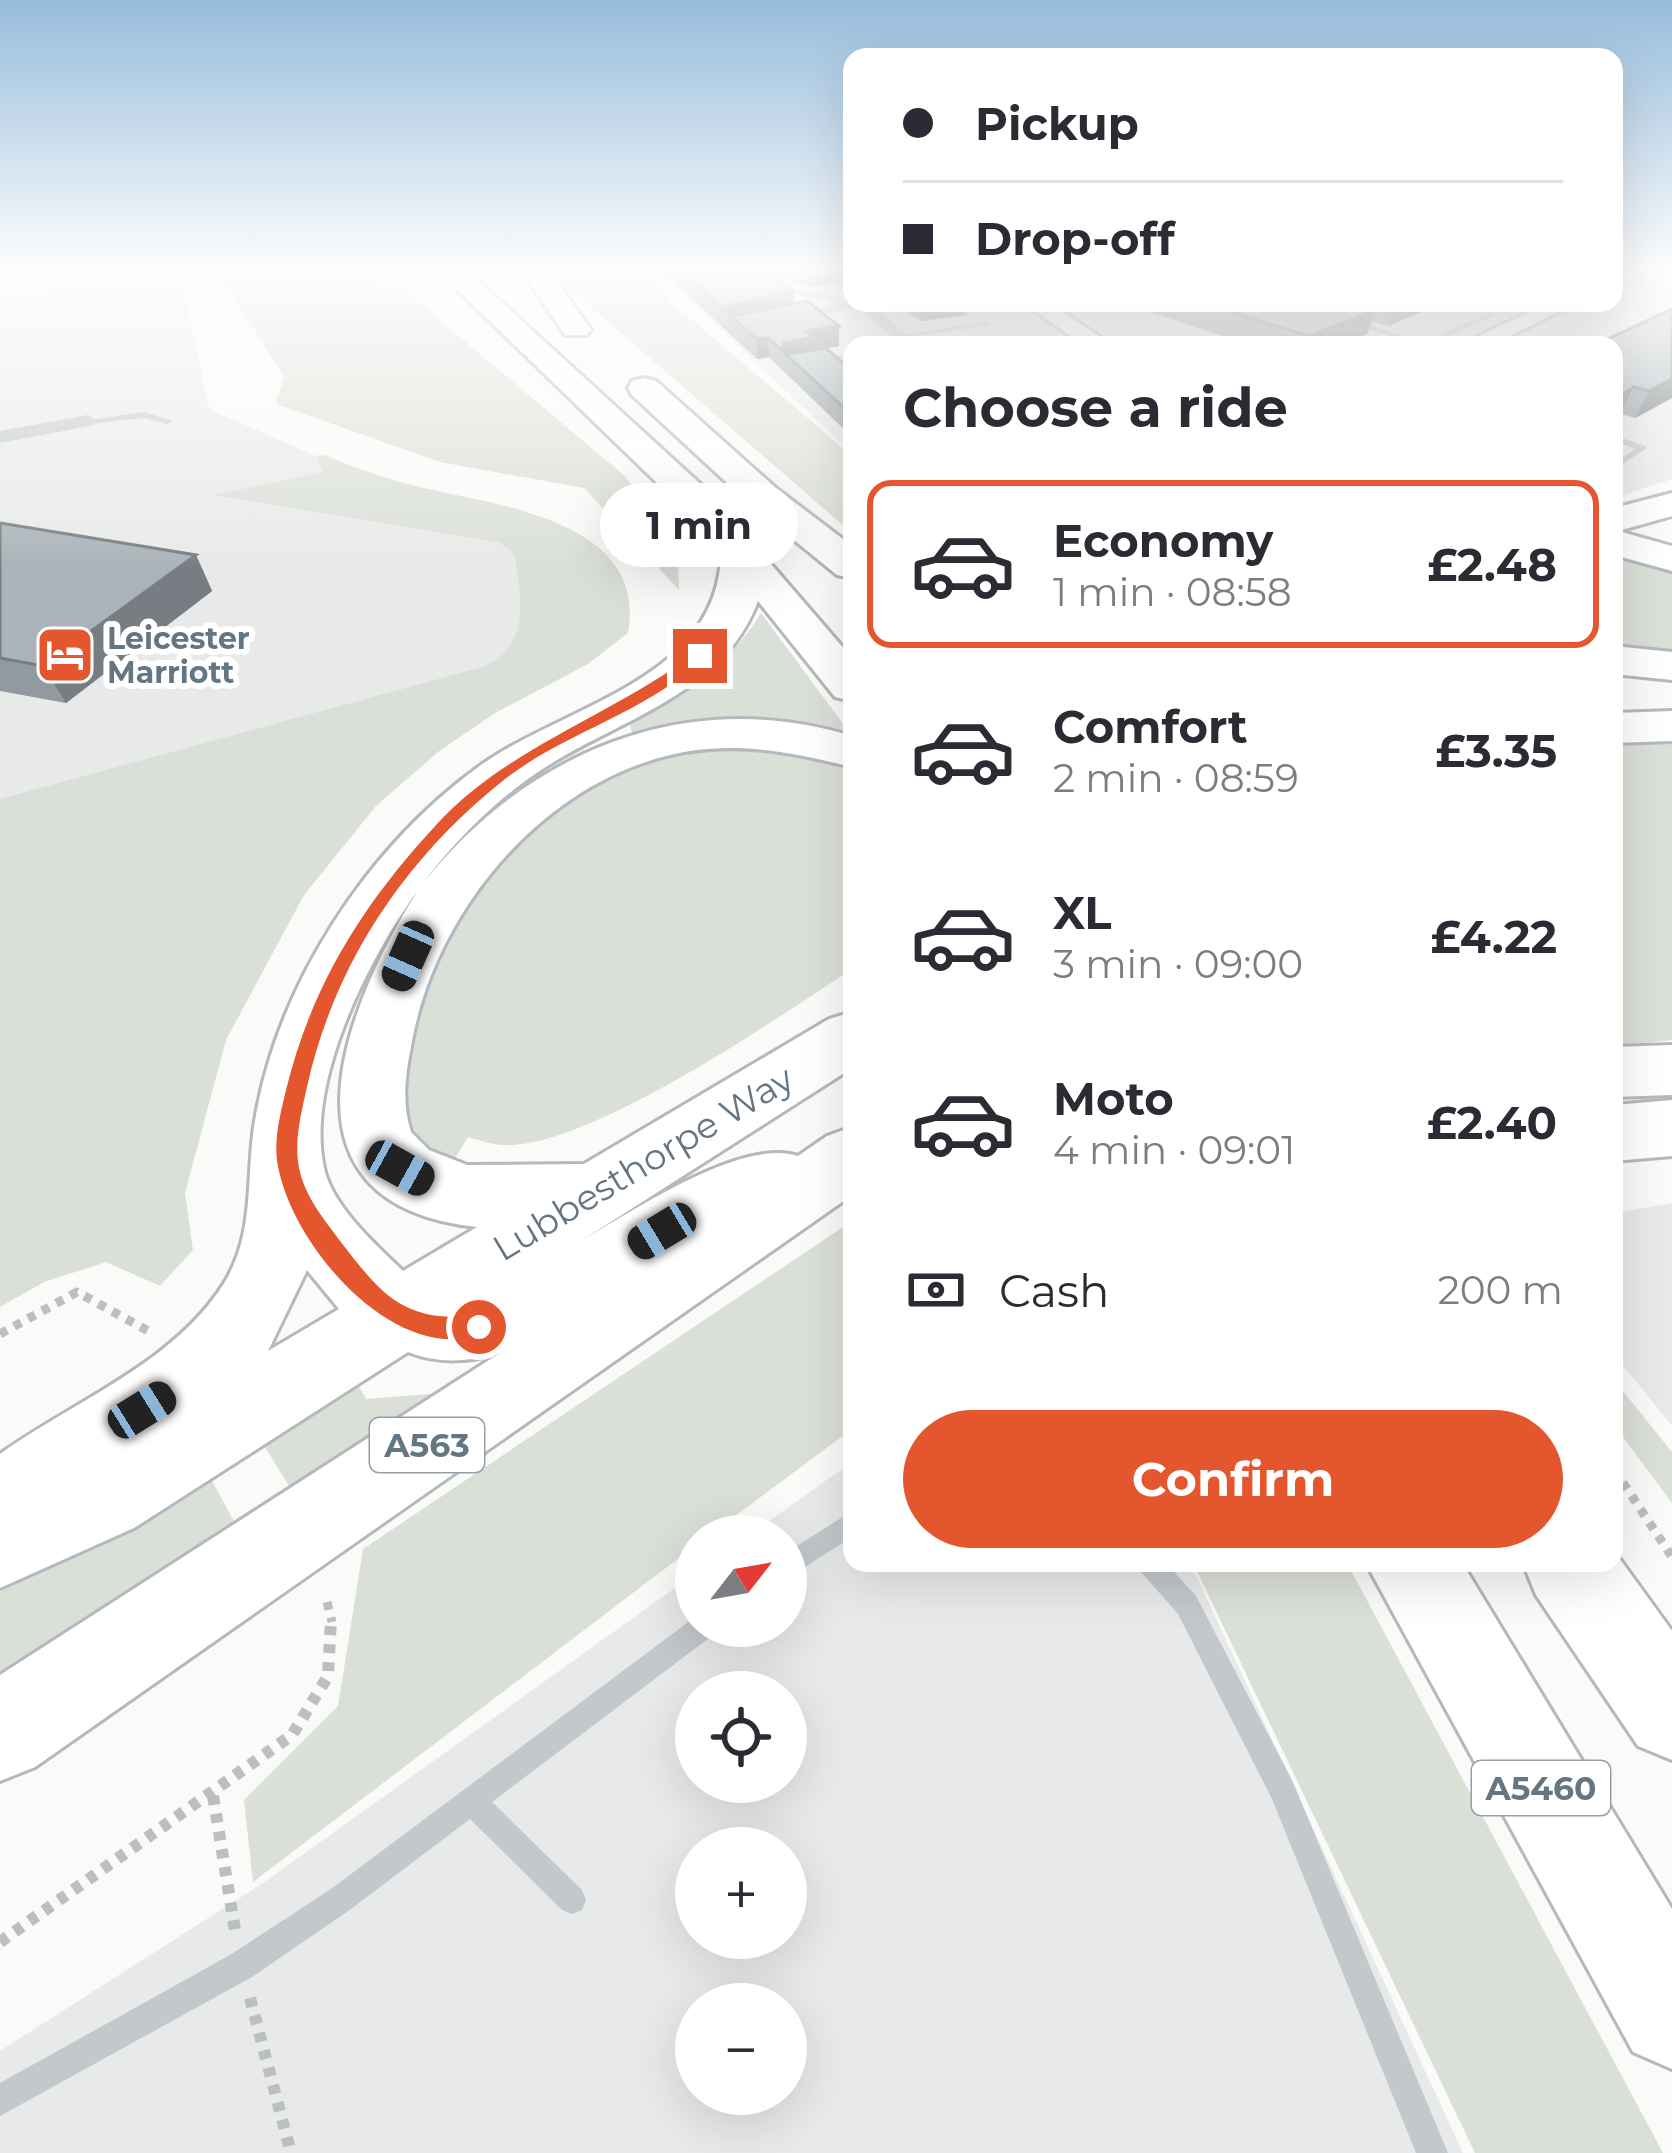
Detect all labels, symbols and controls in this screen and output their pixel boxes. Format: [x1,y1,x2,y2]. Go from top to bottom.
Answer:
text: Pickup [975,96,1139,151]
text: Drop-off [975,211,1175,266]
text: Choose a ride [903,375,1288,441]
callout: 1 min [601,482,799,566]
text: 1 min [646,501,752,549]
icon: car [909,510,1017,618]
text: Economy [1053,513,1273,568]
text: £2.48 [1427,537,1557,592]
text: 1 min · 08:58 [1053,568,1292,616]
place label: Leicester Marriott [107,620,250,691]
hotel icon: Leicester Marriott [34,624,96,686]
route end [673,629,727,683]
icon: car [909,696,1017,804]
text: Comfort [1053,699,1248,754]
text: £3.35 [1436,723,1557,778]
text: 2 min · 08:59 [1053,754,1299,802]
icon: car [909,882,1017,990]
text: XL [1053,885,1111,940]
text: £4.22 [1431,909,1557,964]
car [377,916,439,996]
text: 3 min · 09:00 [1053,940,1303,988]
street label: Lubbesthorpe Way [485,1056,802,1270]
icon: car [909,1068,1017,1176]
text: Moto [1053,1071,1174,1126]
text: £2.40 [1427,1095,1557,1150]
text: 4 min · 09:01 [1053,1126,1295,1174]
car [360,1135,440,1201]
car [622,1197,702,1265]
icon: cash [903,1257,969,1323]
text: Cash [999,1263,1110,1318]
text: 200 m [1438,1266,1563,1314]
route start [452,1300,506,1354]
car [102,1376,182,1444]
button: Confirm [903,1410,1563,1548]
road number: A563 [370,1418,484,1472]
north arrow [675,1515,807,1647]
map controls [675,1515,807,2115]
button: locate [675,1671,807,1803]
road number: A5460 [1472,1761,1610,1815]
button: + [675,1827,807,1959]
button: − [675,1983,807,2115]

